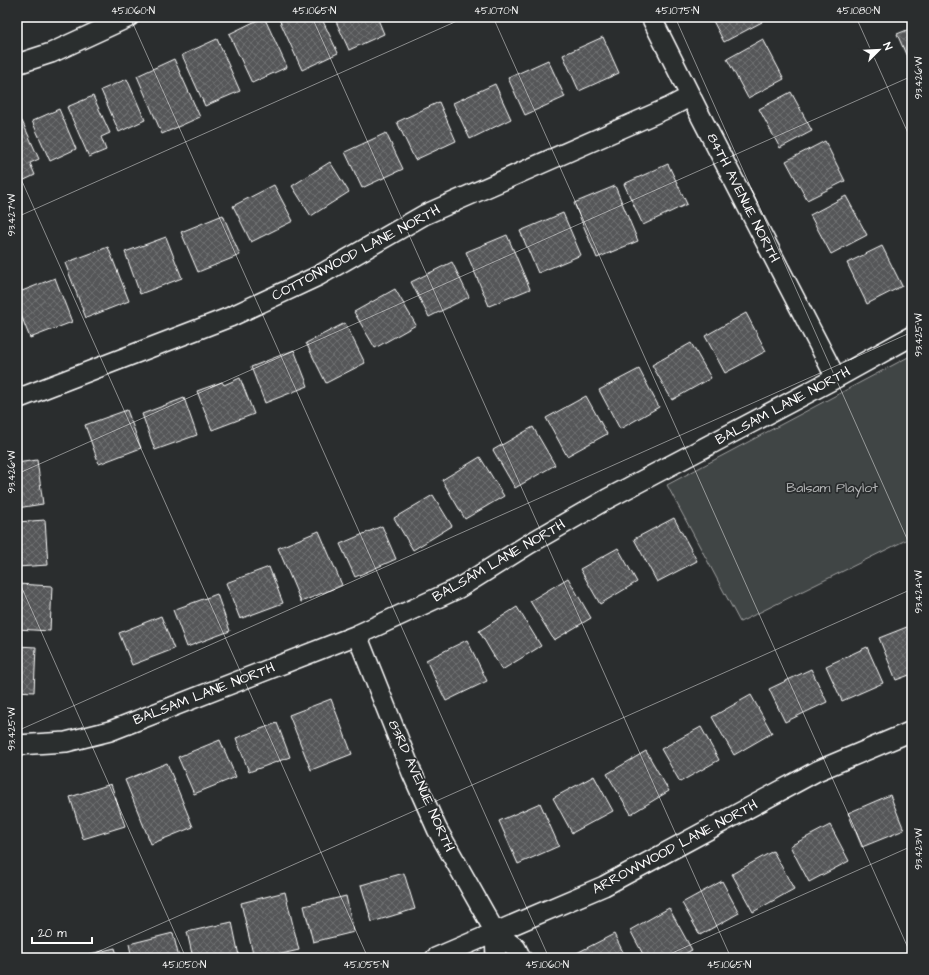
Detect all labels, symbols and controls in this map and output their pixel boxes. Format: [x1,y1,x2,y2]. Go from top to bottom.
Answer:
text: 45.1060°N [111,4,155,18]
text: 45.1065°N [292,4,336,18]
text: 45.1070°N [474,4,518,18]
text: 45.1075°N [655,4,699,18]
text: 45.1080°N [836,4,880,18]
north arrow [859,30,899,70]
text: N [879,40,896,52]
text: 93.426°W [912,56,926,99]
street label: 84TH AVENUE NORTH [702,130,785,267]
text: 93.427°W [5,193,19,236]
street label: COTTONWOOD LANE NORTH [268,200,444,306]
text: 93.425°W [912,313,926,357]
street label: BALSAM LANE NORTH [712,362,855,450]
text: 93.426°W [5,450,19,493]
park label: Balsam Playlot [786,478,878,498]
street label: BALSAM LANE NORTH [429,514,570,607]
text: 93.424°W [912,570,926,614]
street label: BALSAM LANE NORTH [130,658,278,730]
text: 93.425°W [5,707,19,751]
street label: 83RD AVENUE NORTH [383,717,459,856]
street label: ARROWWOOD LANE NORTH [589,795,762,899]
text: 93.423°W [912,828,926,870]
scale bar [32,919,92,945]
text: 20 m [38,925,67,942]
text: 45.1050°N [162,958,206,972]
text: 45.1055°N [343,958,389,972]
text: 45.1060°N [525,958,569,972]
text: 45.1065°N [707,958,751,972]

